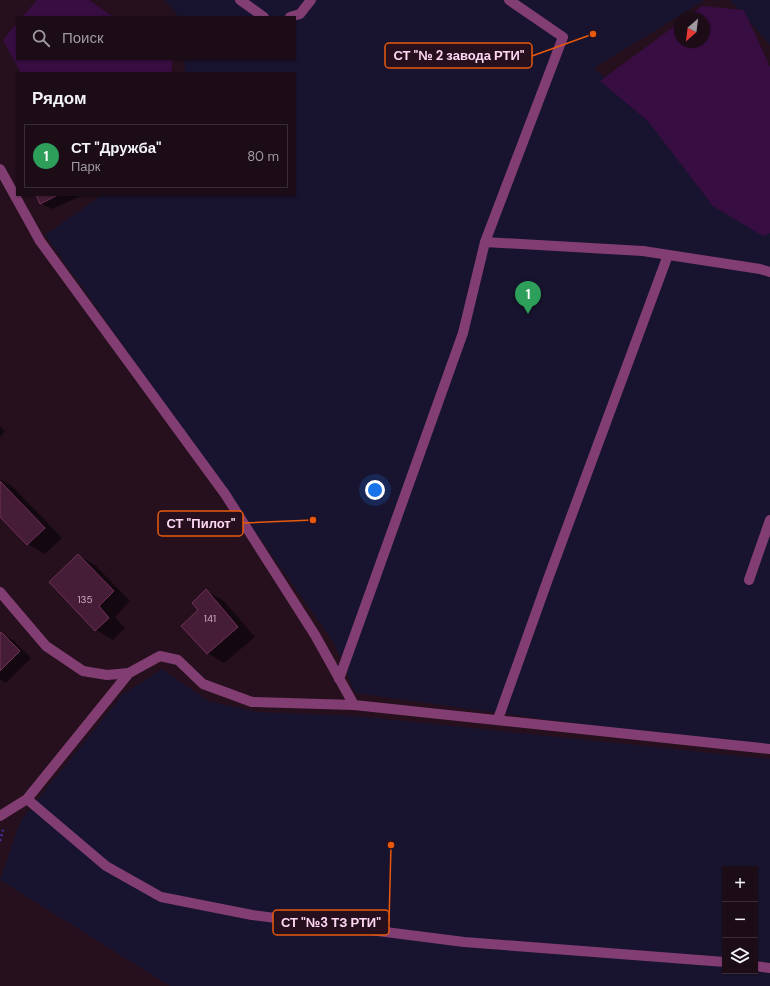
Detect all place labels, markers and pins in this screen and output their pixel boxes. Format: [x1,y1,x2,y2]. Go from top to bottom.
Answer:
callout: СТ "№ 2 завода РТИ" [385,43,532,68]
pin: 1 [515,281,541,314]
callout: СТ "Пилот" [158,511,243,536]
callout: СТ "№3 ТЗ РТИ" [273,910,389,935]

